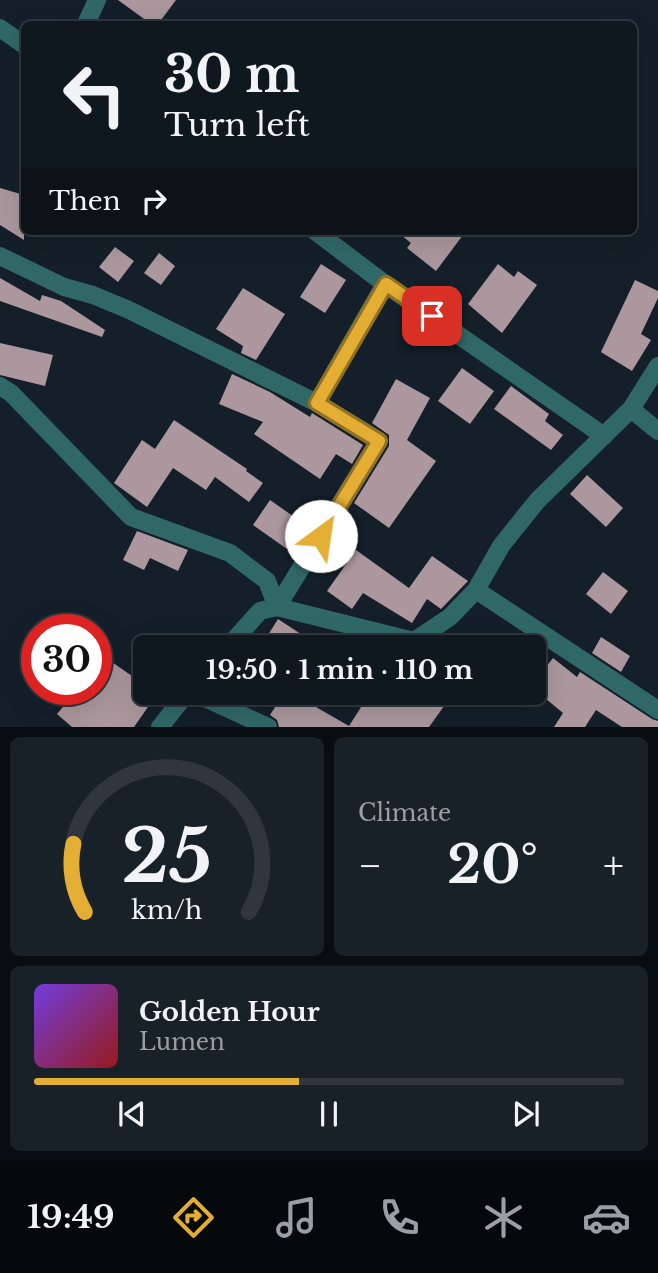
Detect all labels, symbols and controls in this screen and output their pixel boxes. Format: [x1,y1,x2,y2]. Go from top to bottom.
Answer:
text: 30 m [164,44,299,105]
icon: left [49,49,140,140]
text: Turn left [164,105,310,145]
icon: right [135,182,173,220]
text: Then [49,185,121,217]
pin [402,286,462,346]
icon: arrive [413,297,451,335]
position arrow [284,499,358,573]
speed limit sign: 30 [21,614,112,705]
text: 19:50 · 1 min · 110 m [206,654,473,686]
text: Climate [358,799,451,827]
text: 25 [122,812,212,903]
text: 20° [447,833,538,897]
text: − [358,842,382,889]
text: + [603,842,624,889]
text: km/h [132,895,202,926]
text: Golden Hour [139,996,320,1028]
text: Lumen [139,1028,225,1056]
icon: previous [113,1095,151,1133]
icon: pause [310,1095,348,1133]
icon: next [507,1095,545,1133]
icon: directions [169,1193,218,1242]
icon: music [272,1193,321,1242]
icon: phone [375,1193,424,1242]
icon: climate [479,1193,528,1242]
icon: car [582,1193,631,1242]
text: 19:49 [27,1197,115,1237]

